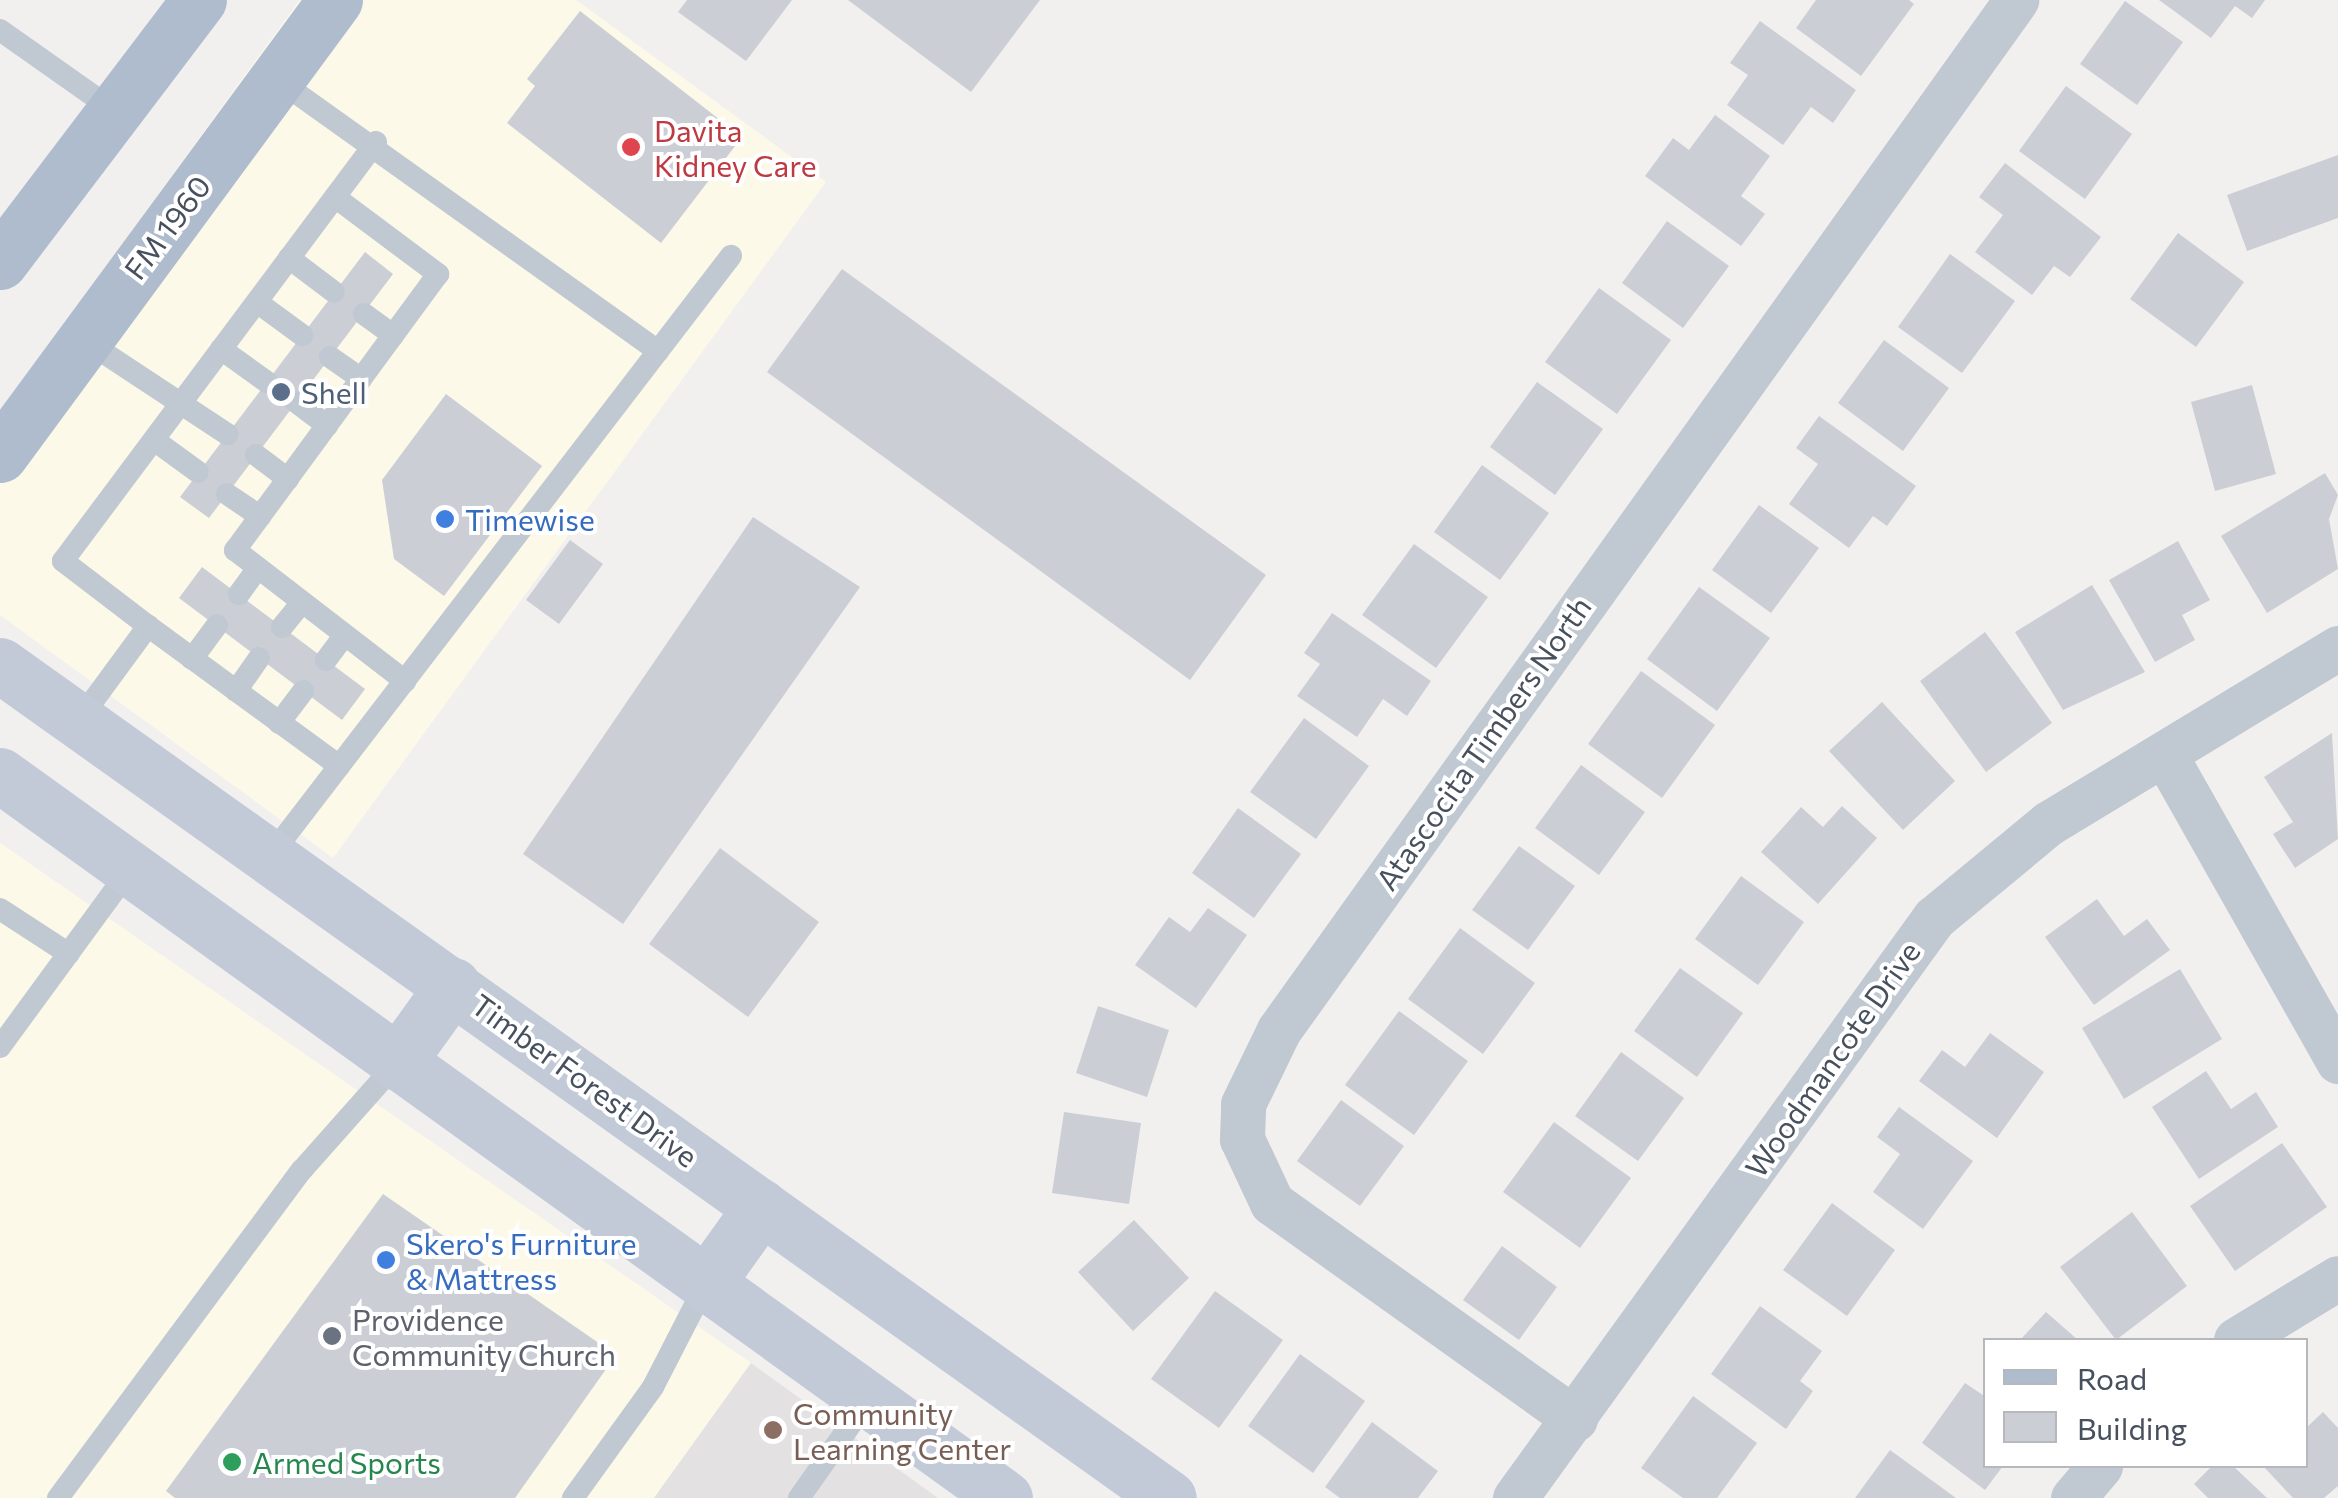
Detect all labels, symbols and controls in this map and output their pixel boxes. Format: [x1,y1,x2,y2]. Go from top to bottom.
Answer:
place label: Davita Kidney Care [654,112,817,182]
marker: Davita Kidney Care [618,134,644,160]
street label: FM 1960 [116,168,218,286]
place label: Shell [301,374,367,410]
marker: Shell [270,381,292,403]
place label: Timewise [465,501,595,537]
marker: Timewise [434,508,456,530]
street label: Atascocita Timbers North [1368,589,1598,897]
street label: Woodmancote Drive [1737,934,1927,1184]
street label: Timber Forest Drive [465,986,705,1174]
place label: Skero's Furniture & Mattress [406,1225,637,1296]
marker: Skero's Furniture & Mattress [375,1249,397,1271]
place label: Providence Community Church [352,1301,616,1372]
marker: Providence Community Church [321,1325,343,1347]
legend [1983,1338,2308,1468]
text: Road [2077,1359,2147,1396]
place label: Community Learning Center [793,1395,1011,1466]
text: Building [2077,1409,2187,1446]
marker: Community Learning Center [762,1419,784,1441]
place label: Armed Sports [252,1444,441,1480]
marker: Armed Sports [221,1451,243,1473]

